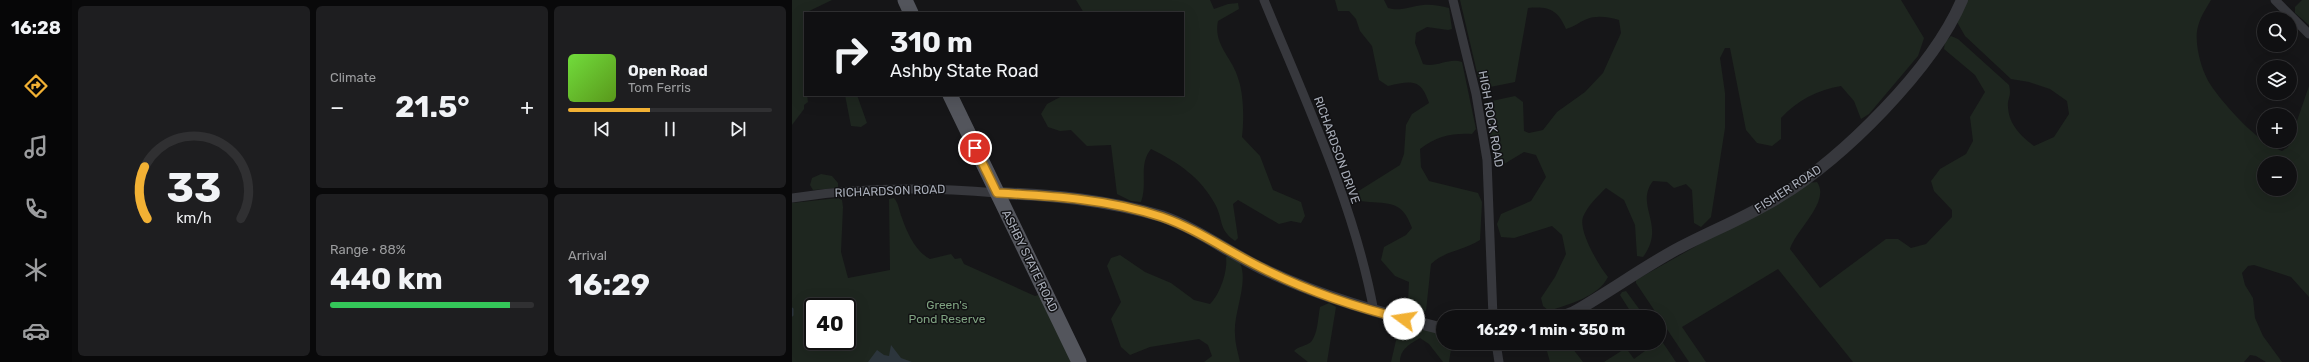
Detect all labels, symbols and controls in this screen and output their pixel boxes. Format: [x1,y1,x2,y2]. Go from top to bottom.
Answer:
map controls [2257,12,2297,196]
button: search [2257,12,2297,52]
text: 16:28 [11,17,61,39]
text: 310 m [890,26,973,59]
icon: right [824,28,876,80]
text: Ashby State Road [890,60,1039,82]
button: layers [2257,60,2297,100]
text: Open Road [628,62,708,80]
text: Climate [330,70,376,85]
street label: HIGH ROCK ROAD [1476,70,1506,168]
icon: directions [22,72,50,100]
text: Tom Ferris [628,80,691,95]
text: 21.5° [395,89,470,125]
text: − [330,94,344,121]
text: + [520,94,534,121]
street label: RICHARDSON DRIVE [1311,94,1363,206]
button: + [2257,108,2297,148]
icon: previous [591,118,613,140]
icon: pause [659,118,681,140]
icon: next [727,118,749,140]
pin [958,131,992,165]
icon: music [22,133,50,161]
icon: arrive [964,137,986,159]
button: − [2257,156,2297,196]
street label: FISHER ROAD [1752,162,1824,216]
text: 33 [167,163,221,212]
street label: RICHARDSON ROAD [834,182,946,200]
icon: phone [22,195,50,223]
street label: ASHBY STATE ROAD [999,208,1061,314]
text: km/h [176,210,212,227]
text: Range · 88% [330,242,406,257]
text: Arrival [568,248,607,263]
icon: climate [22,256,50,284]
text: 440 km [330,261,443,297]
text: 16:29 [568,267,650,303]
speed limit sign: 40 [804,298,856,350]
park label: Green's Pond Reserve [909,298,986,326]
position arrow [1383,298,1425,340]
icon: car [22,317,50,345]
text: 16:29 · 1 min · 350 m [1477,321,1625,339]

